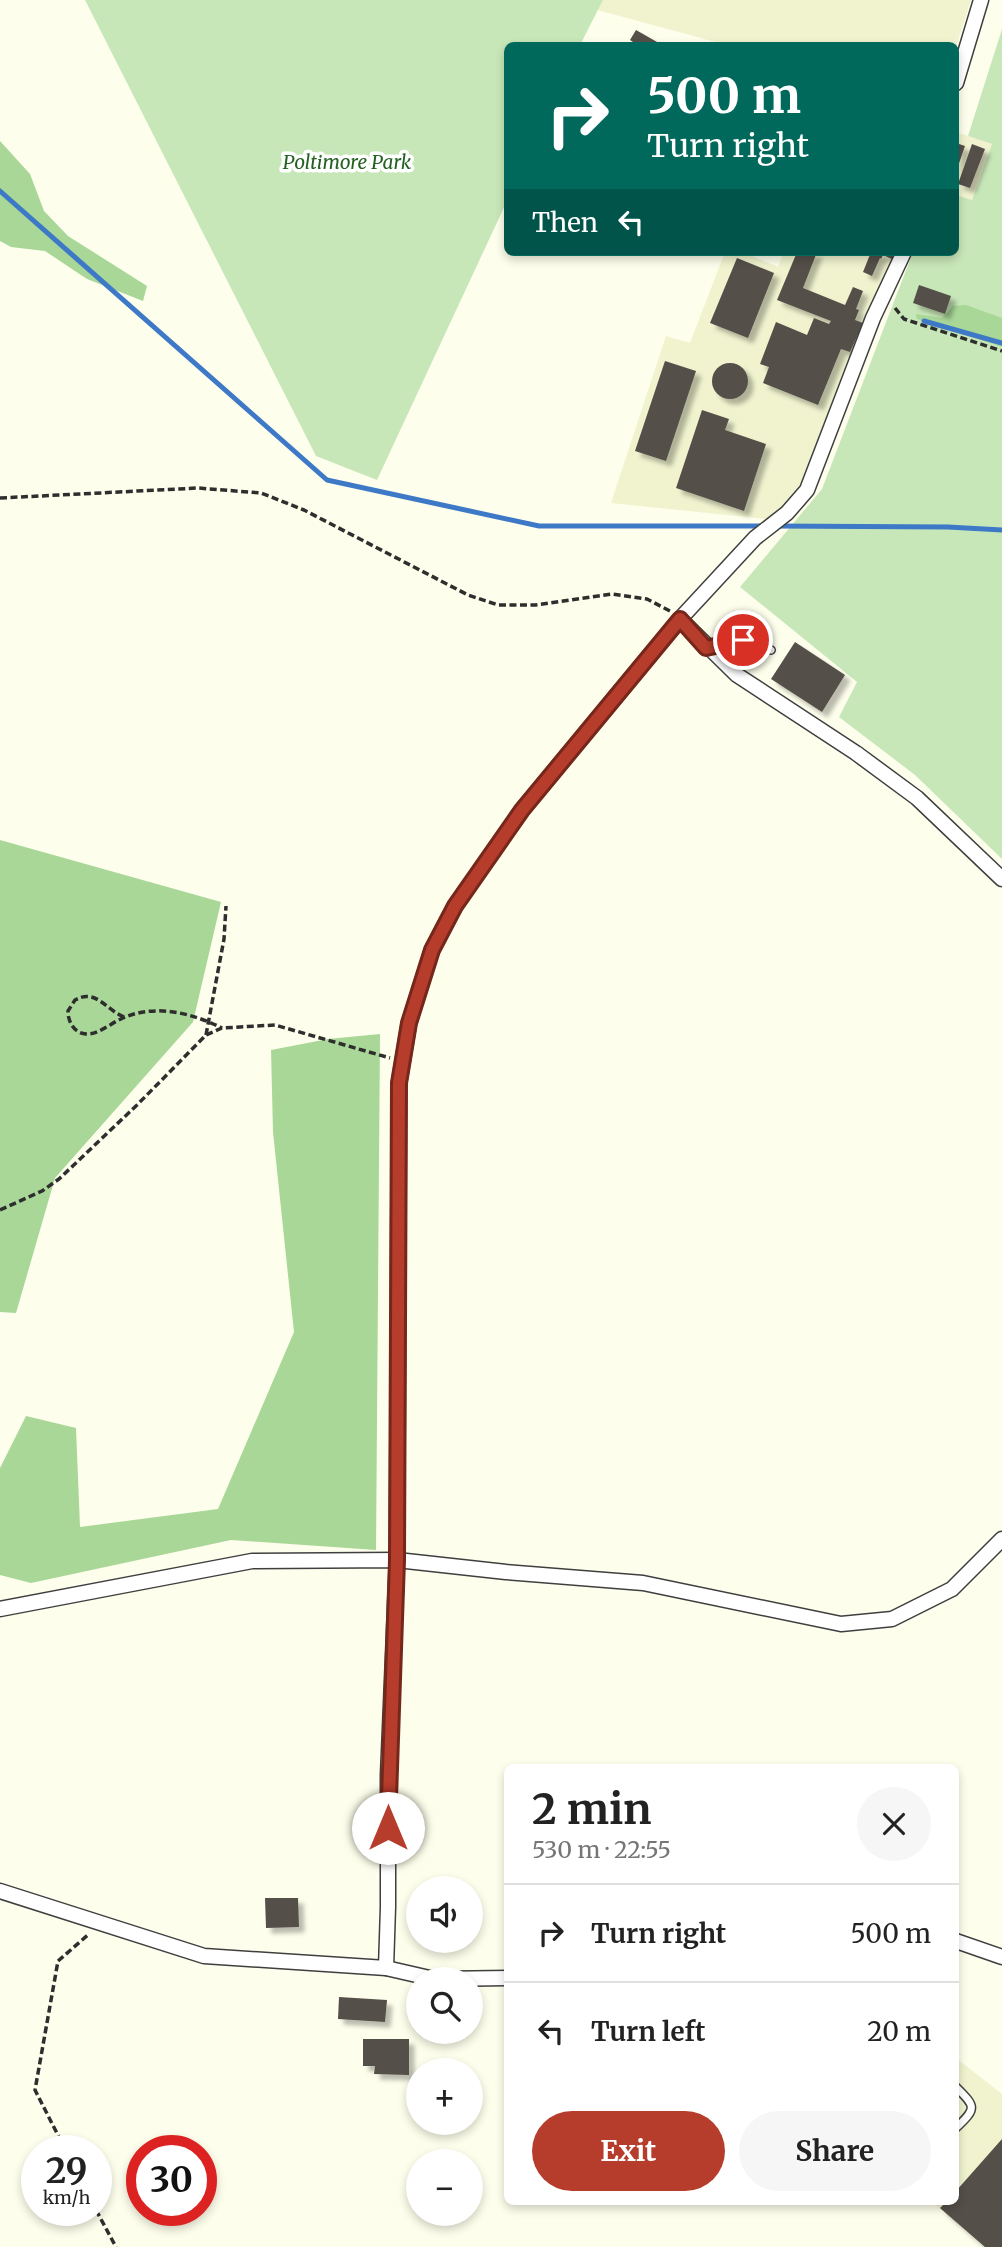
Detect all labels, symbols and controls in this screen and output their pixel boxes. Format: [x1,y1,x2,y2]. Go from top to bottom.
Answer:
text: 500 m [647,65,801,126]
icon: right [532,70,623,161]
text: Turn right [647,126,809,166]
park label: Poltimore Park [283,150,412,174]
icon: left [612,203,650,241]
text: Then [532,206,598,239]
pin [713,610,773,670]
icon: arrive [724,621,762,659]
text: 2 min [532,1783,652,1835]
button: close [857,1787,931,1861]
position arrow [351,1791,425,1865]
text: 530 m · 22:55 [532,1835,671,1864]
map controls [406,1876,483,2226]
button: sound [406,1876,483,1953]
icon: right [532,1914,570,1952]
text: Turn right [591,1917,726,1950]
text: 500 m [851,1917,931,1950]
button: search [406,1967,483,2044]
icon: left [532,2012,570,2050]
text: Turn left [591,2015,705,2048]
text: 20 m [867,2015,931,2048]
button: + [406,2058,483,2135]
button: Exit [532,2111,725,2191]
button: Share [739,2111,931,2191]
speed limit sign: 30 [126,2135,217,2226]
text: 29 [46,2149,87,2193]
button: − [406,2149,483,2226]
text: km/h [43,2186,90,2209]

